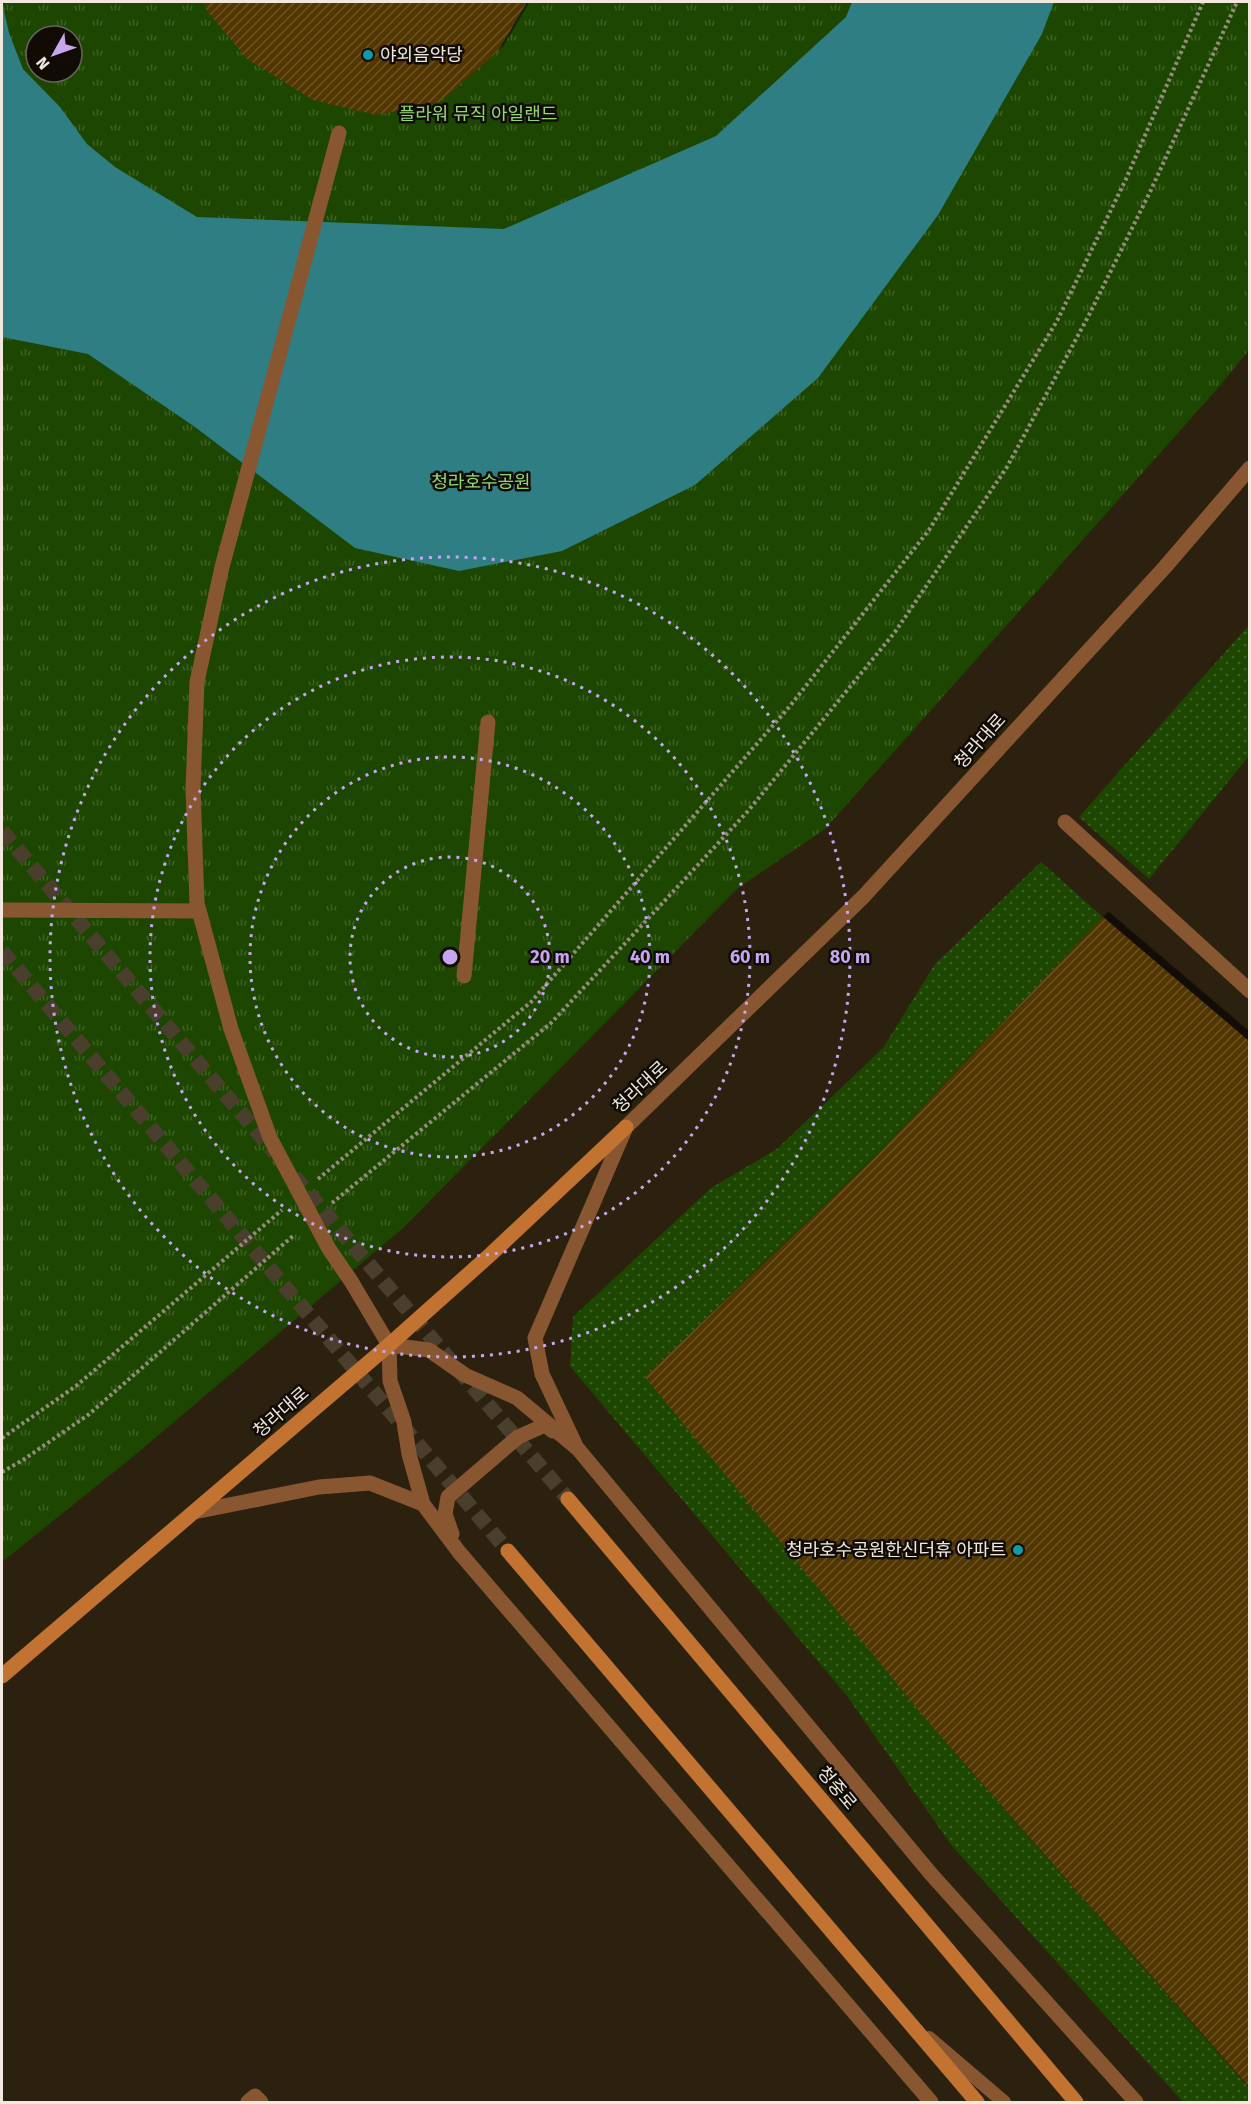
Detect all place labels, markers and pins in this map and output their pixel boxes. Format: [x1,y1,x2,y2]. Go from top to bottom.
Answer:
place label: 야외음악당 [380,44,463,66]
marker: 야외음악당 [361,48,375,62]
centre of rings [440,947,460,967]
place label: 청라호수공원한신더휴 아파트 [786,1539,1006,1561]
marker: 청라호수공원한신더휴 아파트 [1011,1543,1025,1557]

